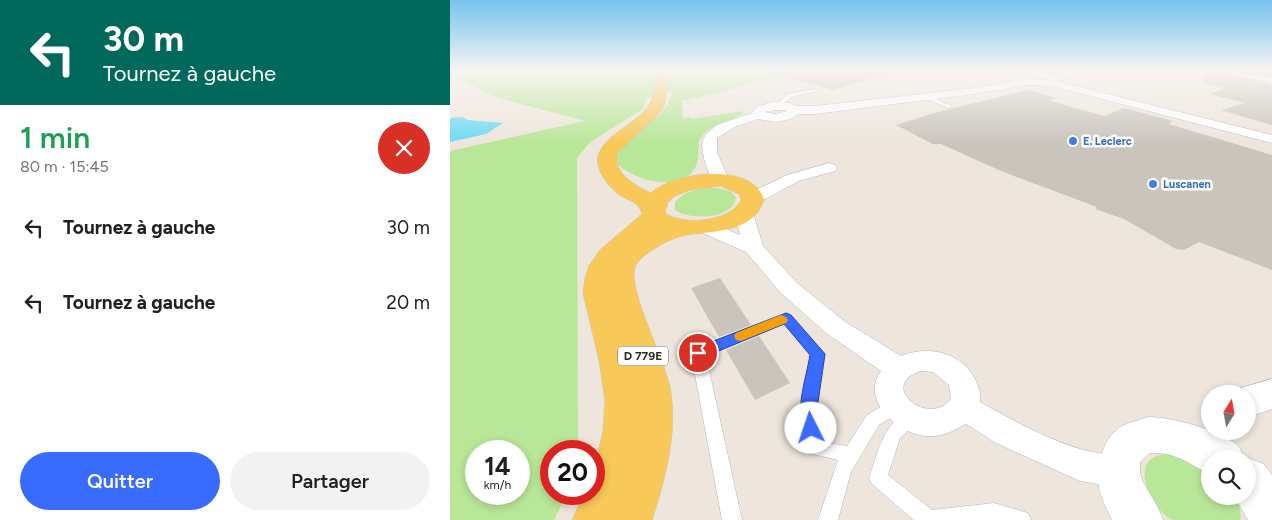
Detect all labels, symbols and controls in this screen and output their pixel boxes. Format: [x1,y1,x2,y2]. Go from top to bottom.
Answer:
text: 30 m [103,18,184,60]
icon: left [20,20,85,85]
text: Tournez à gauche [103,60,276,87]
text: 1 min [20,119,90,156]
button: close [378,122,430,174]
marker: E. Leclerc [1067,135,1079,147]
place label: E. Leclerc [1083,135,1132,148]
text: 80 m · 15:45 [20,157,109,176]
marker: Luscanen [1147,178,1159,190]
place label: Luscanen [1163,178,1211,191]
icon: left [20,214,48,242]
text: Tournez à gauche [63,216,215,239]
text: 30 m [387,216,430,239]
icon: left [20,289,48,317]
text: Tournez à gauche [63,291,215,314]
text: 20 m [386,291,430,314]
pin [677,332,719,374]
icon: arrive [684,339,712,367]
road number: D 779E [618,346,668,366]
north arrow [1201,385,1256,440]
map controls [1201,385,1256,505]
position arrow [784,401,836,453]
speed limit sign: 20 [540,440,605,505]
button: search [1201,450,1256,505]
text: 14 [484,451,511,481]
button: Quitter [20,452,220,510]
button: Partager [230,452,430,510]
text: km/h [484,478,511,492]

